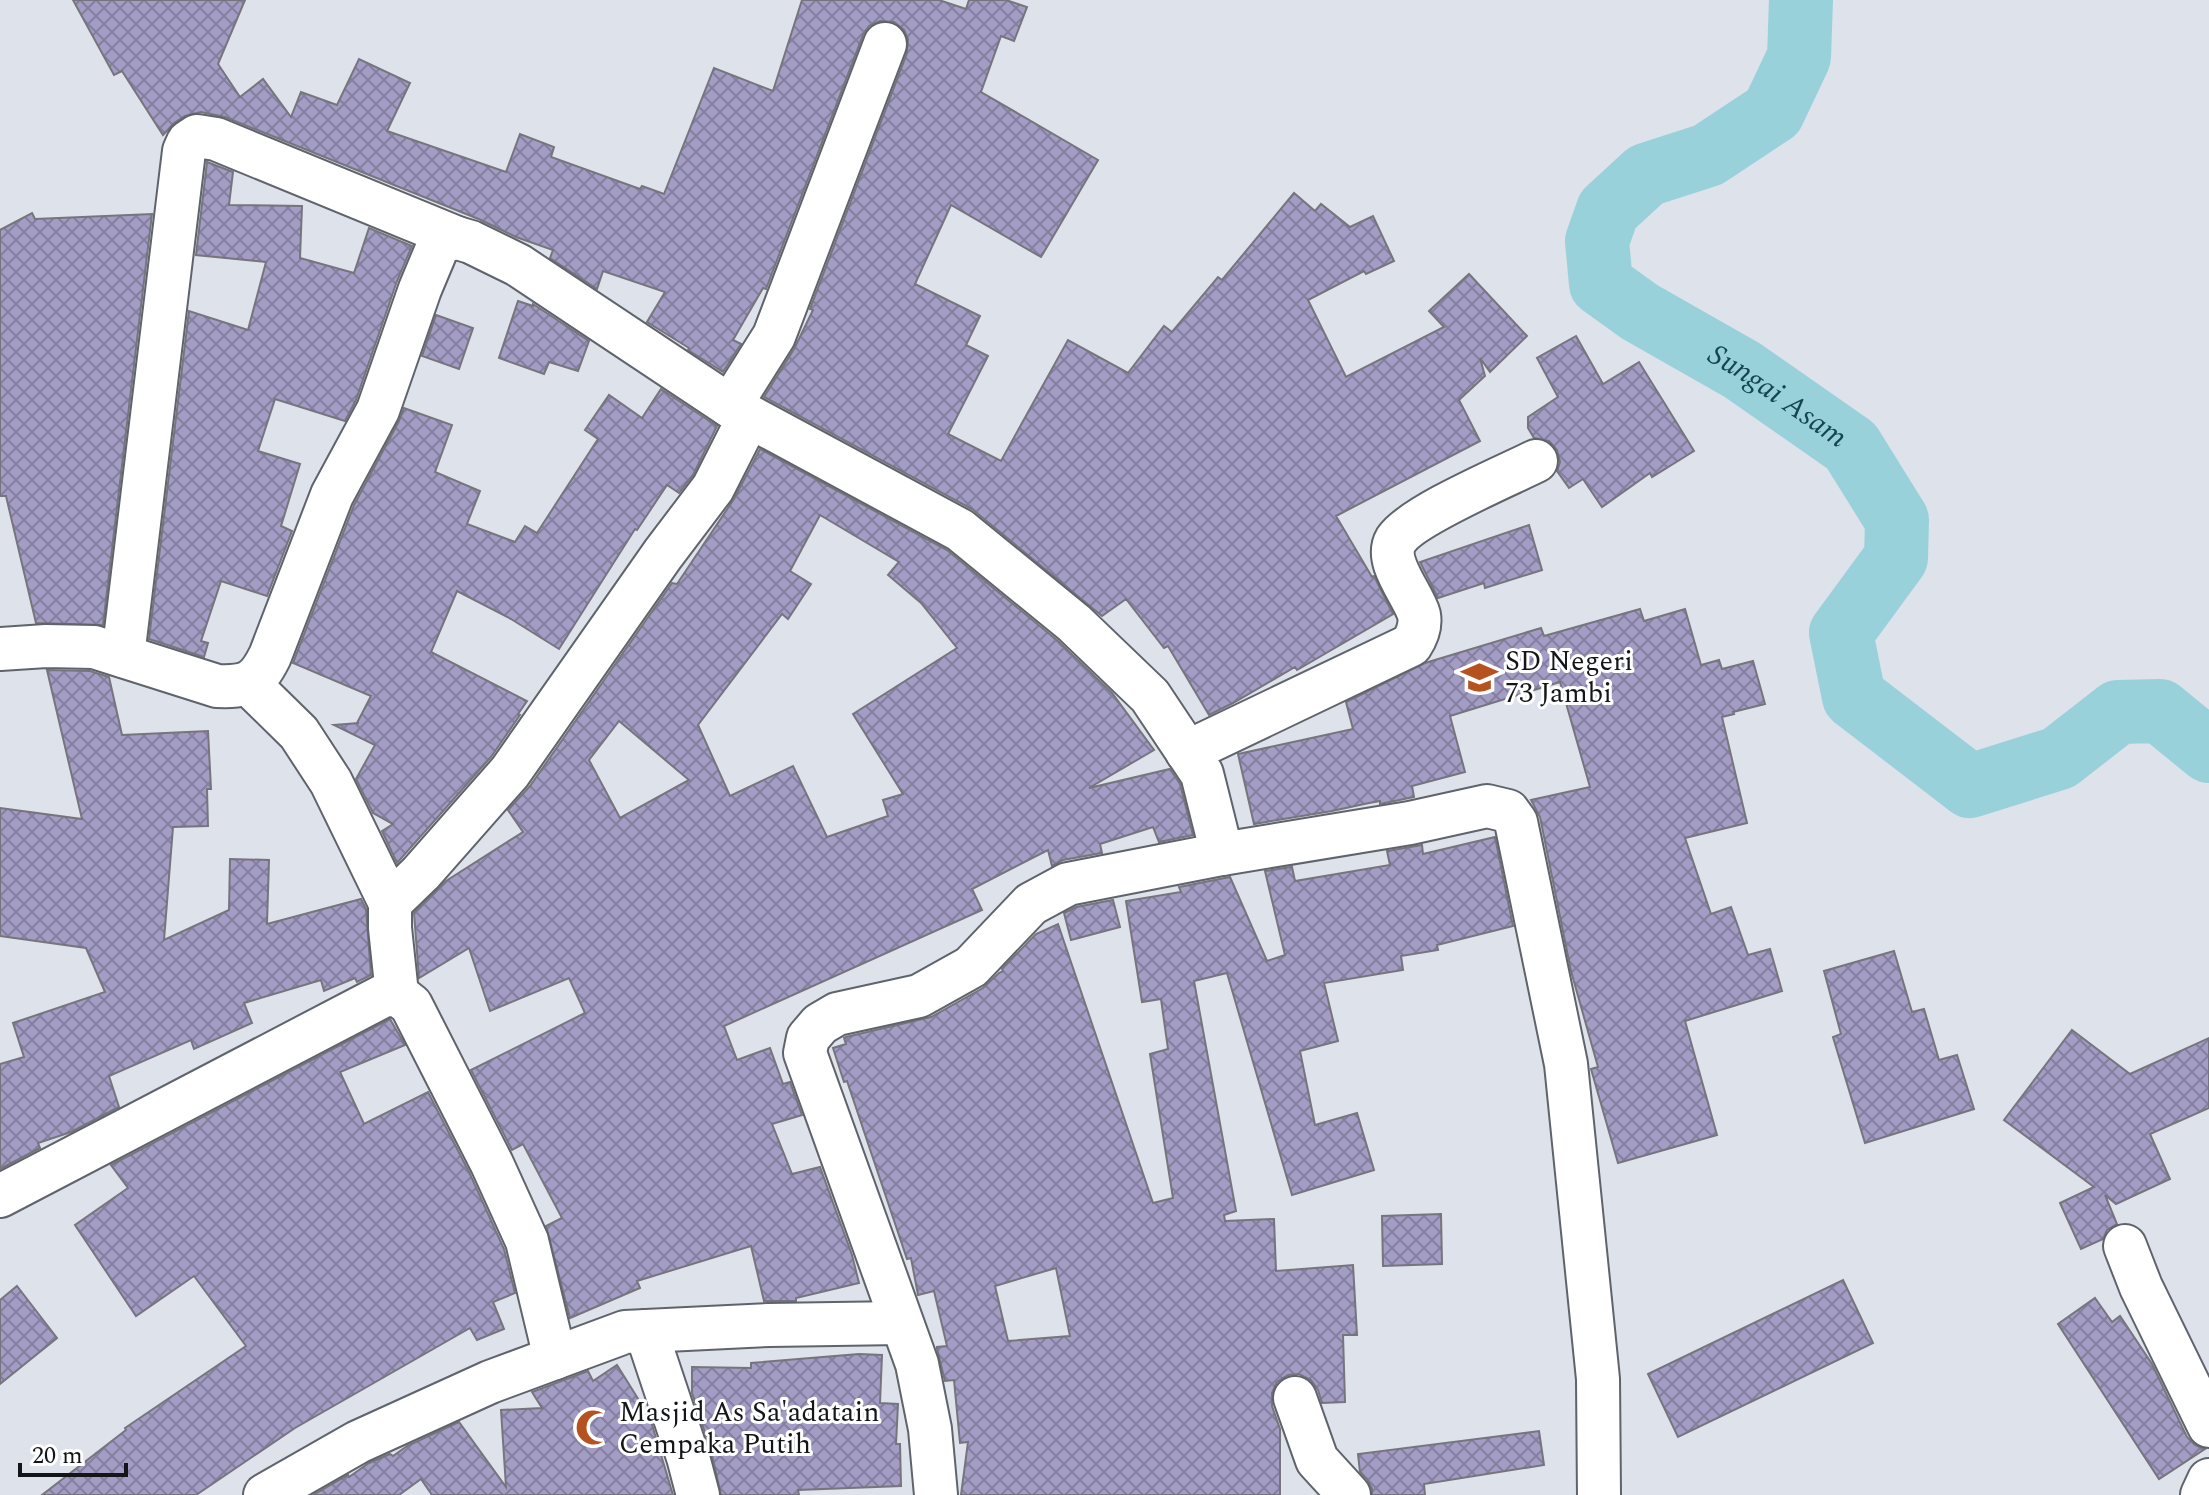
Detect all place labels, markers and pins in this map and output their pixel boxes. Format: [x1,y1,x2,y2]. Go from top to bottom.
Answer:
place label: SD Negeri 73 Jambi [1505,640,1633,715]
school or university icon: SD Negeri 73 Jambi [1460,658,1498,696]
place label: Masjid As Sa'adatain Cempaka Putih [619,1391,880,1466]
mosque icon: Masjid As Sa'adatain Cempaka Putih [574,1409,612,1447]

